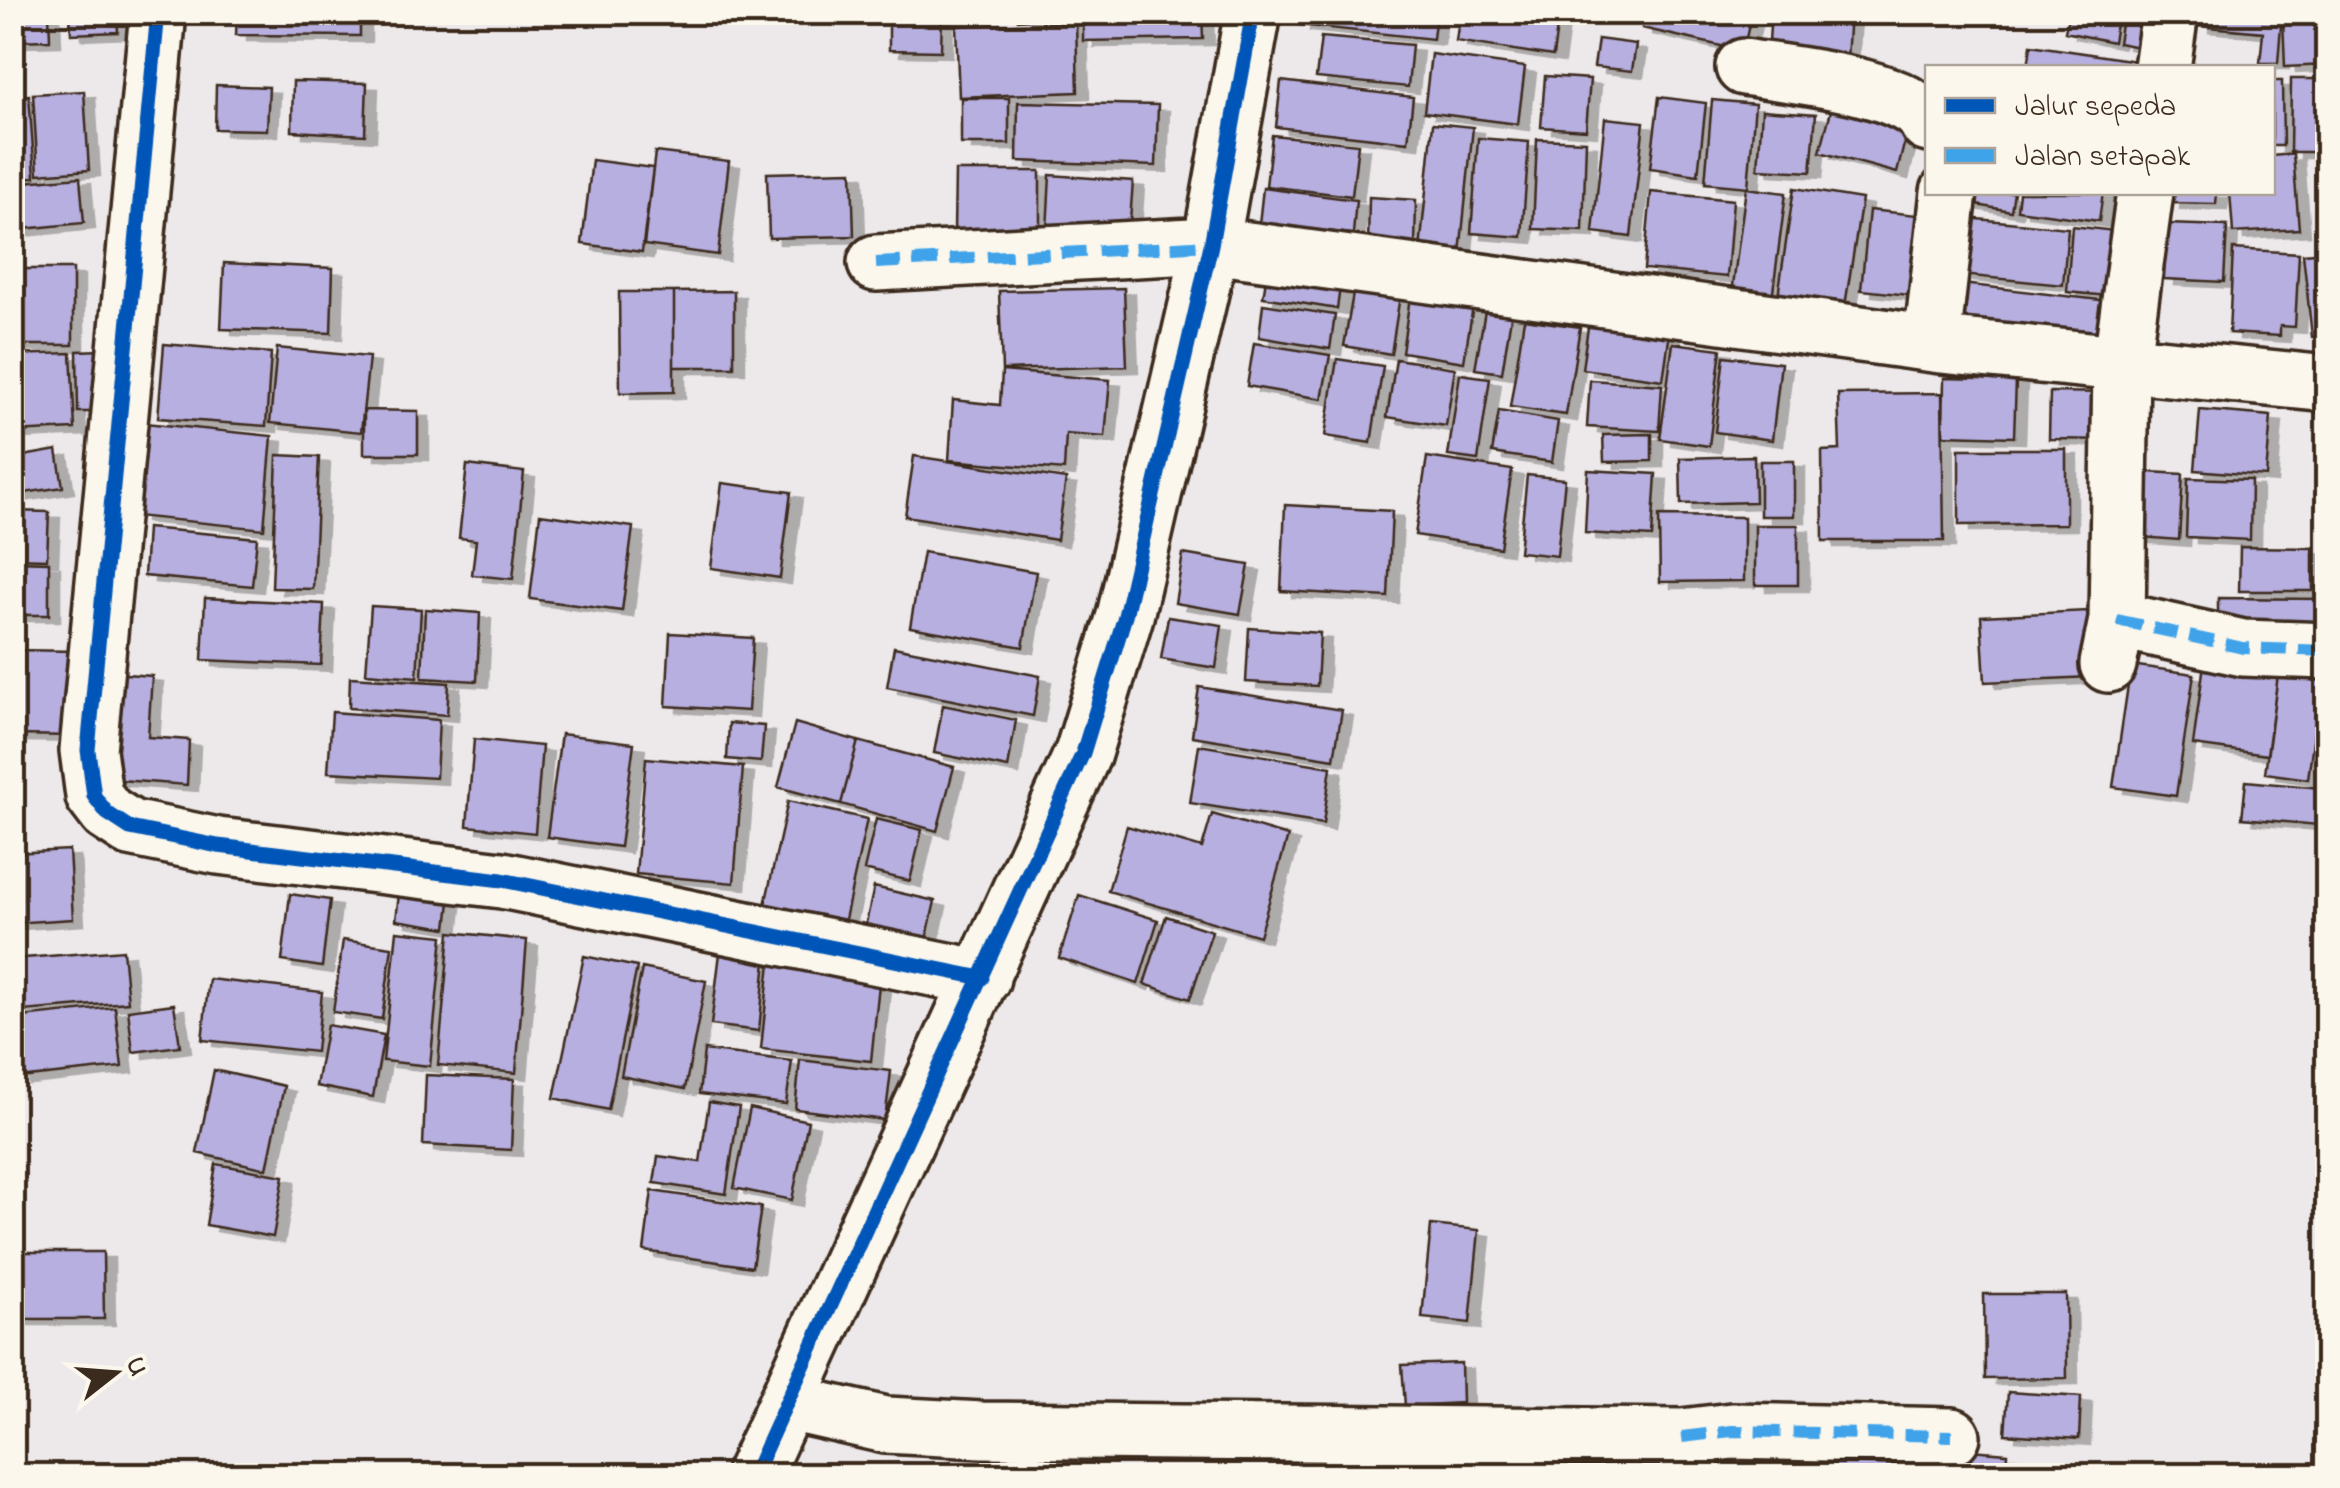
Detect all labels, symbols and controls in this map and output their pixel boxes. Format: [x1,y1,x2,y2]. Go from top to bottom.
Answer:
legend [1925,65,2275,195]
text: Jalur sepeda [2015,86,2176,130]
text: Jalan setapak [2015,136,2191,180]
north arrow [65,1323,165,1423]
text: U [113,1352,158,1381]

